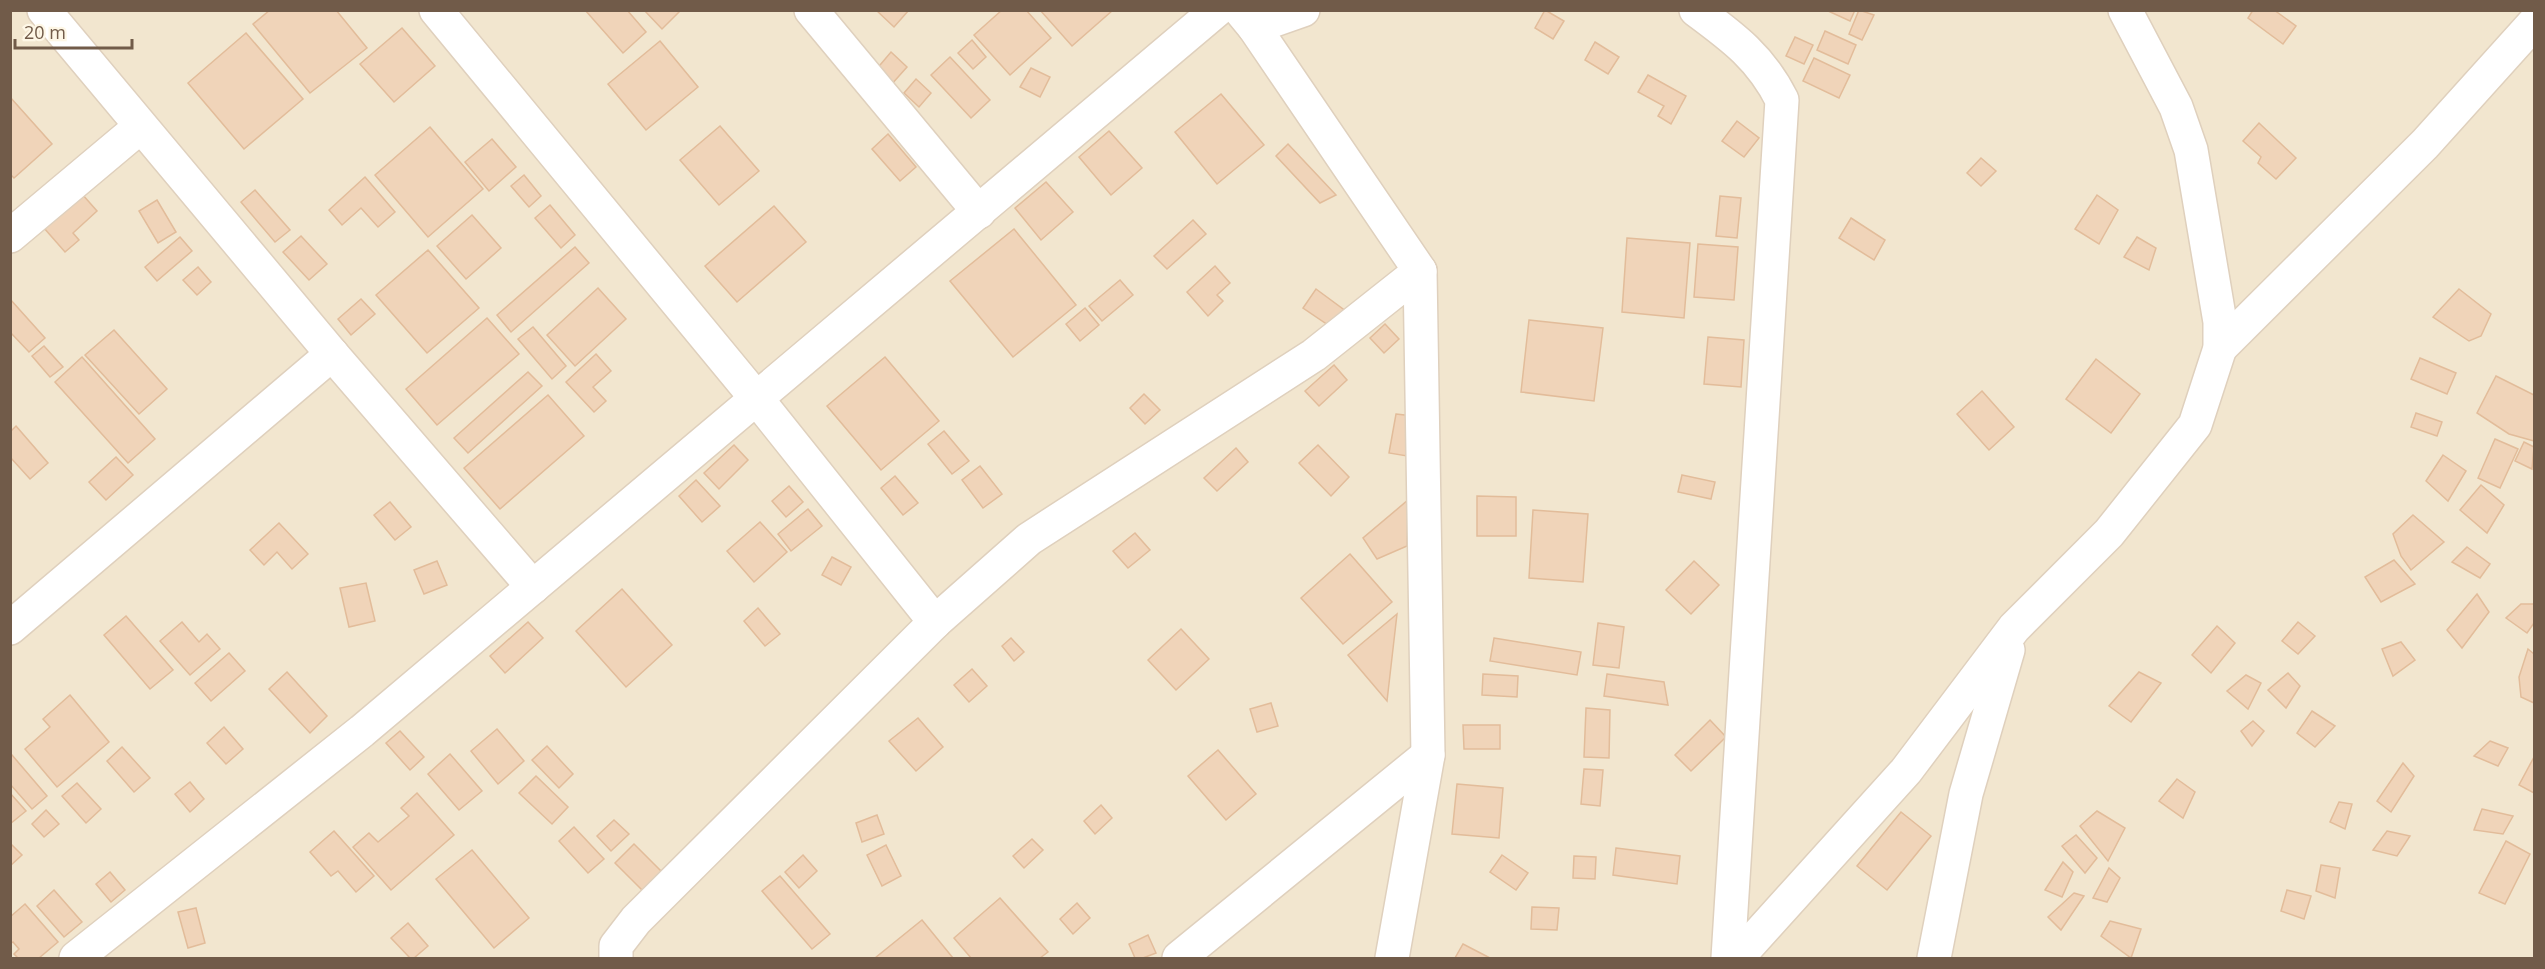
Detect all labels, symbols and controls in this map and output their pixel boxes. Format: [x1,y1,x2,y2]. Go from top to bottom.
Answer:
scale bar [15,12,132,50]
text: 20 m [24,20,66,44]

